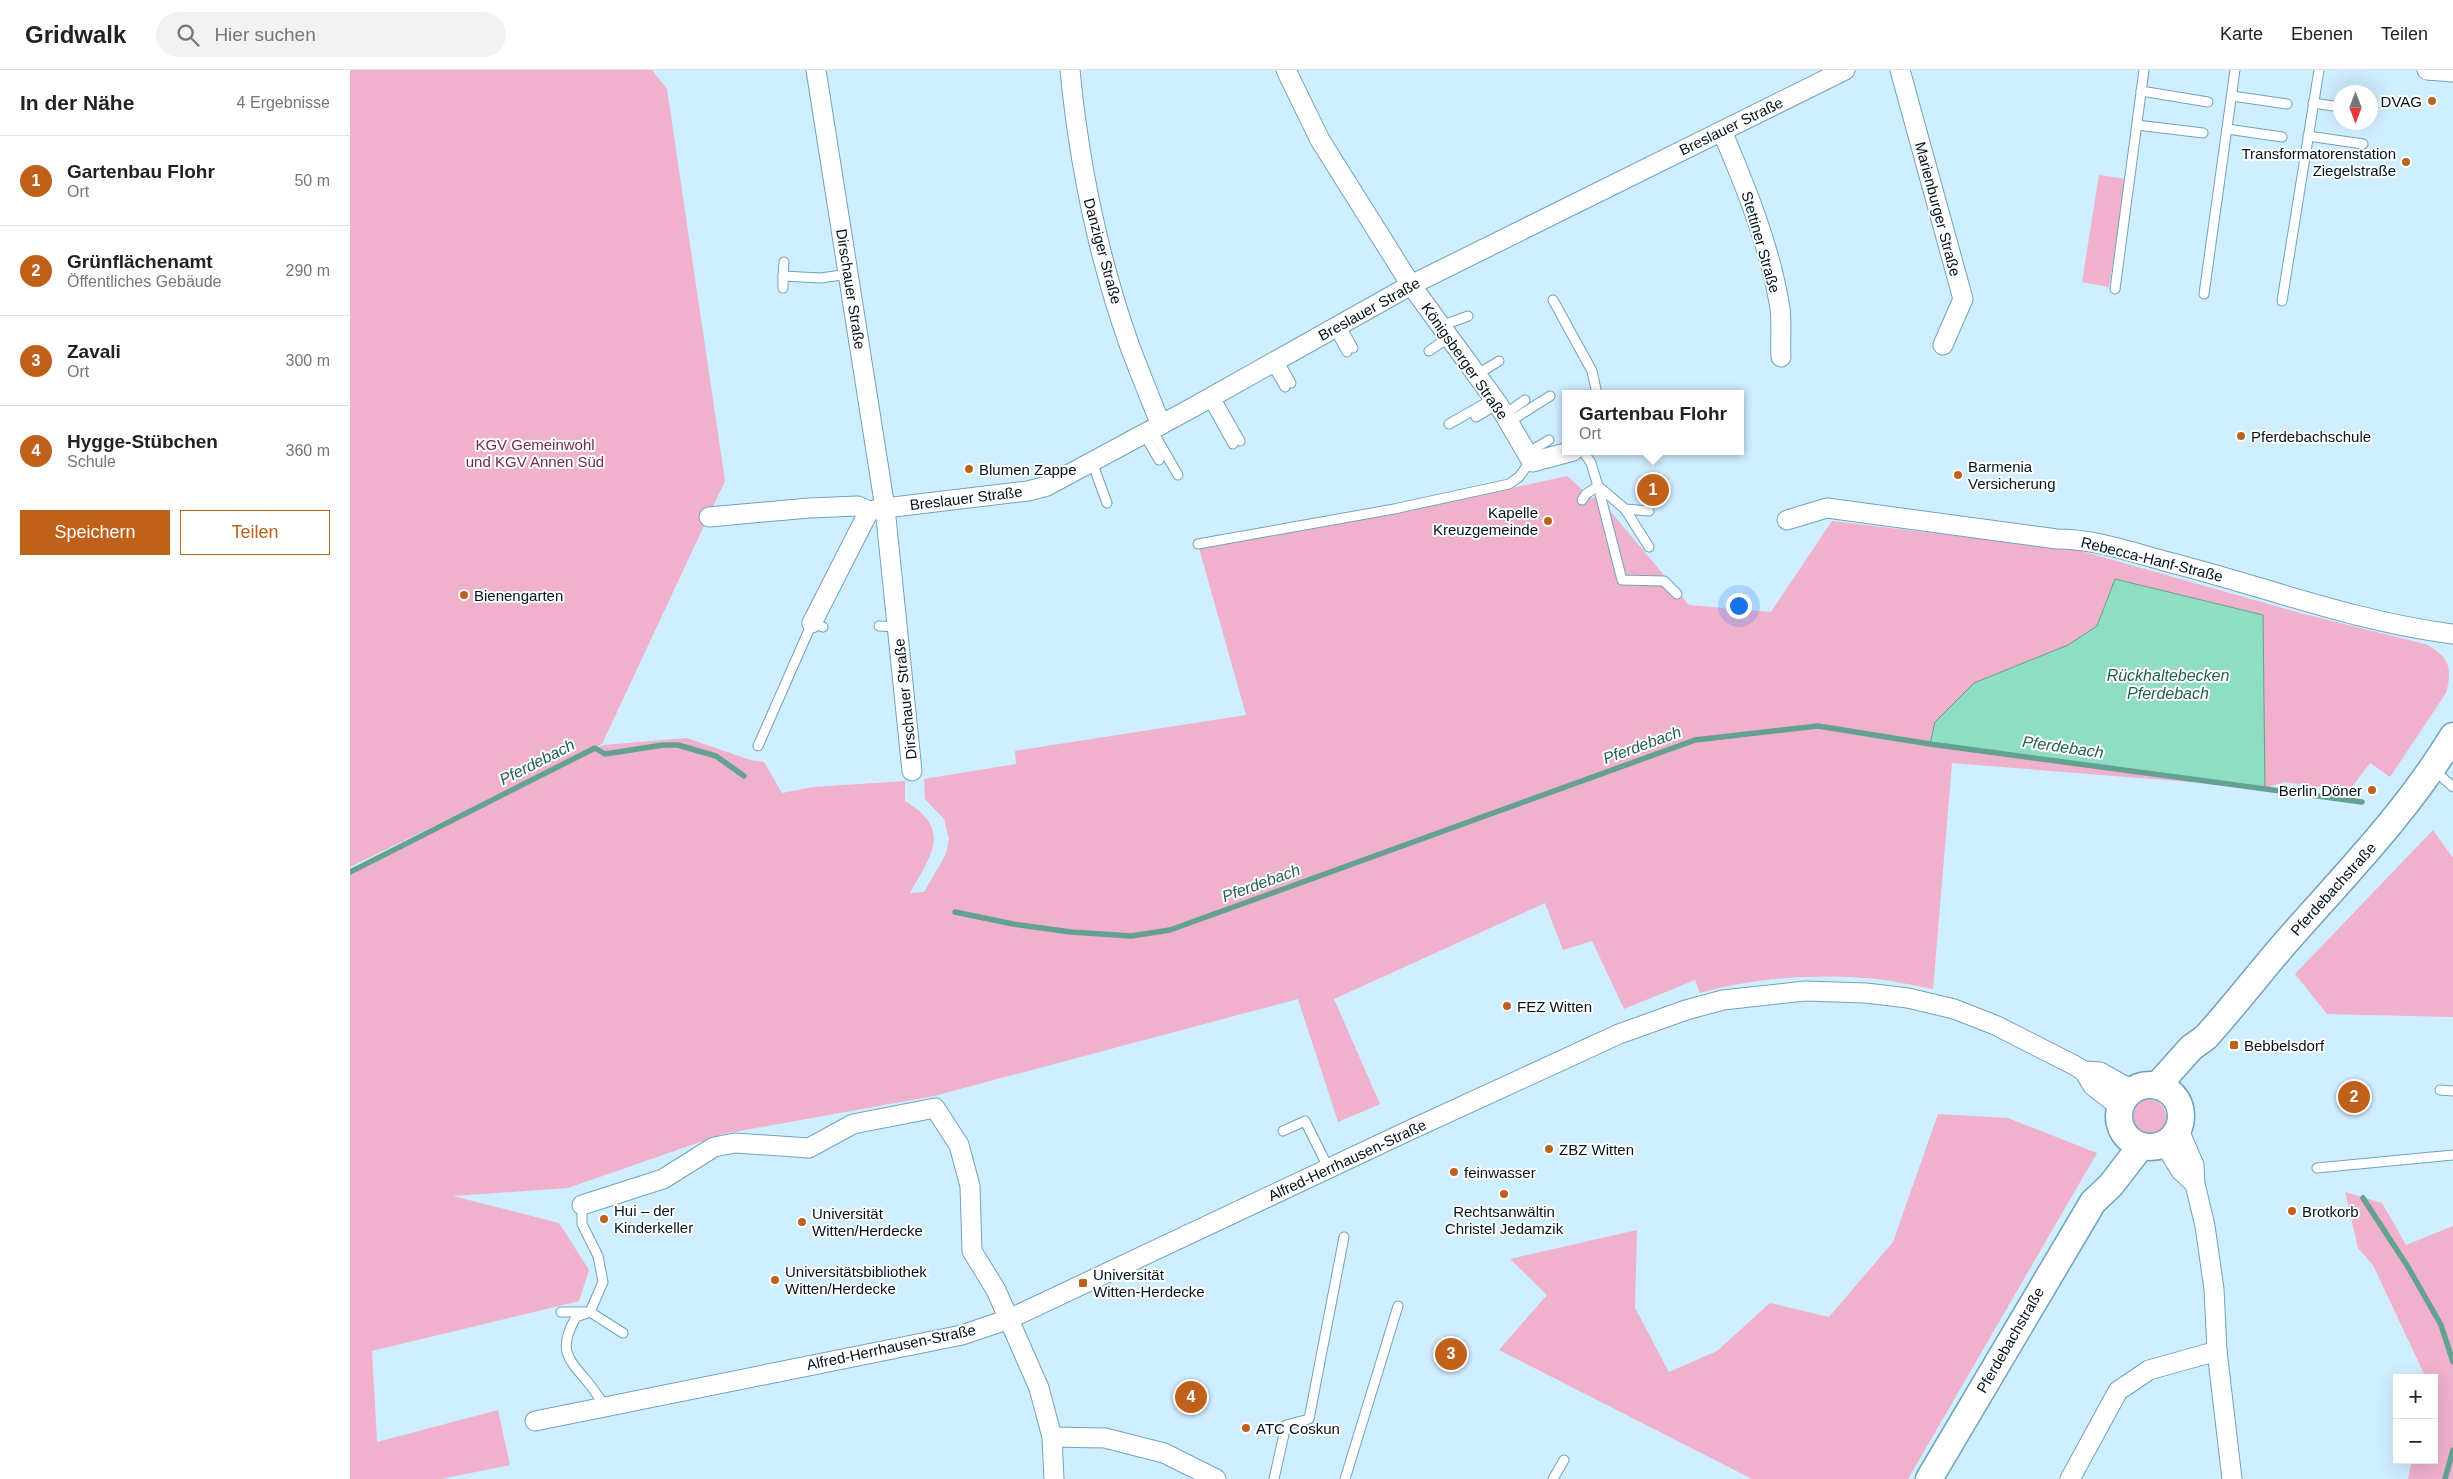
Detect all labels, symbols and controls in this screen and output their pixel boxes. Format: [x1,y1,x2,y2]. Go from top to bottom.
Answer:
search box [156,12,506,57]
text: Gridwalk [25,21,126,48]
icon: search [174,21,202,49]
text: Hier suchen [214,24,316,45]
text: Karte [2220,24,2263,44]
text: Ebenen [2291,24,2353,44]
text: Teilen [2381,24,2428,44]
north arrow [2333,85,2378,130]
text: In der Nähe [20,91,134,114]
place label: DVAG [2381,93,2422,110]
text: 4 Ergebnisse [237,94,330,111]
street label: Breslauer Straße [1676,94,1786,158]
marker: DVAG [2426,95,2438,107]
street label: Marienburger Straße [1912,140,1964,278]
place label: Transformatorenstation Ziegelstraße [2241,145,2396,179]
marker: Transformatorenstation Ziegelstraße [2400,156,2412,168]
text: Gartenbau Flohr [67,161,215,182]
text: 1 [32,172,40,189]
text: 50 m [294,172,330,189]
text: Ort [67,183,89,200]
street label: Stettiner Straße [1738,189,1784,295]
street label: Danziger Straße [1081,196,1125,306]
street label: Dirschauer Straße [833,228,869,350]
text: Grünflächenamt [67,251,213,272]
text: 2 [32,262,40,279]
text: 290 m [286,262,330,279]
text: Öffentliches Gebäude [67,273,221,290]
street label: Breslauer Straße [1315,274,1423,344]
street label: Königsberger Straße [1418,299,1512,423]
text: Zavali [67,341,121,362]
text: 3 [32,352,40,369]
text: 300 m [286,352,330,369]
text: Ort [67,363,89,380]
popup [1562,390,1744,455]
text: Gartenbau Flohr [1579,403,1727,424]
text: Ort [1579,425,1601,442]
place label: Pferdebachschule [2251,428,2371,445]
marker: Pferdebachschule [2235,430,2247,442]
text: Hygge-Stübchen [67,431,218,452]
park label: KGV Gemeinwohl und KGV Annen Süd [466,436,604,470]
text: 4 [32,442,40,459]
text: 360 m [286,442,330,459]
text: Schule [67,453,116,470]
place label: Barmenia Versicherung [1968,458,2056,492]
place label: Blumen Zappe [979,461,1077,478]
marker: Blumen Zappe [963,463,975,475]
marker: Barmenia Versicherung [1952,469,1964,481]
pin: 1 [1637,471,1669,509]
street label: Breslauer Straße [909,483,1023,513]
place label: Kapelle Kreuzgemeinde [1433,504,1538,538]
button: Speichern [20,510,170,555]
button: Teilen [180,510,330,555]
marker: Kapelle Kreuzgemeinde [1542,515,1554,527]
street label: Rebecca-Hanf-Straße [2079,533,2225,585]
place label: Bienengarten [474,587,563,604]
marker: Bienengarten [458,589,470,601]
your location [1726,593,1752,619]
street label: Dirschauer Straße [890,638,920,760]
water label: Rückhaltebecken Pferdebach [2107,667,2229,702]
water label: Pferdebach [1601,723,1683,767]
water label: Pferdebach [2021,733,2105,761]
water label: Pferdebach [497,736,577,788]
place label: Berlin Döner [2279,782,2362,799]
marker: Berlin Döner [2366,784,2378,796]
street label: Pferdebachstraße [2287,839,2379,939]
water label: Pferdebach [1220,861,1302,905]
place label: FEZ Witten [1517,998,1592,1015]
marker: FEZ Witten [1501,1000,1513,1012]
place label: Bebbelsdorf [2244,1037,2325,1054]
marker: Bebbelsdorf [2228,1039,2240,1051]
pin: 2 [2338,1078,2370,1116]
street label: Alfred-Herrhausen-Straße [1265,1116,1429,1204]
place label: ZBZ Witten [1559,1141,1634,1158]
marker: ZBZ Witten [1543,1143,1555,1155]
place label: feinwasser [1464,1164,1536,1181]
marker: feinwasser [1448,1166,1460,1178]
marker: Rechtsanwältin Christel Jedamzik [1498,1188,1510,1200]
place label: Hui – der Kinderkeller [614,1202,693,1236]
place label: Rechtsanwältin Christel Jedamzik [1445,1203,1564,1237]
place label: Brotkorb [2302,1203,2359,1220]
place label: Universität Witten/Herdecke [812,1205,923,1239]
marker: Brotkorb [2286,1205,2298,1217]
marker: Hui – der Kinderkeller [598,1213,610,1225]
marker: Universität Witten/Herdecke [796,1216,808,1228]
place label: Universitätsbibliothek Witten/Herdecke [785,1263,927,1297]
place label: Universität Witten-Herdecke [1093,1266,1205,1300]
marker: Universitätsbibliothek Witten/Herdecke [769,1274,781,1286]
marker: Universität Witten-Herdecke [1077,1277,1089,1289]
street label: Pferdebachstraße [1973,1284,2047,1396]
street label: Alfred-Herrhausen-Straße [805,1321,977,1373]
pin: 3 [1435,1335,1467,1373]
map controls [2393,1374,2438,1464]
button: + [2393,1374,2438,1419]
pin: 4 [1175,1378,1207,1416]
button: − [2393,1419,2438,1464]
place label: ATC Coskun [1256,1420,1340,1437]
marker: ATC Coskun [1240,1422,1252,1434]

